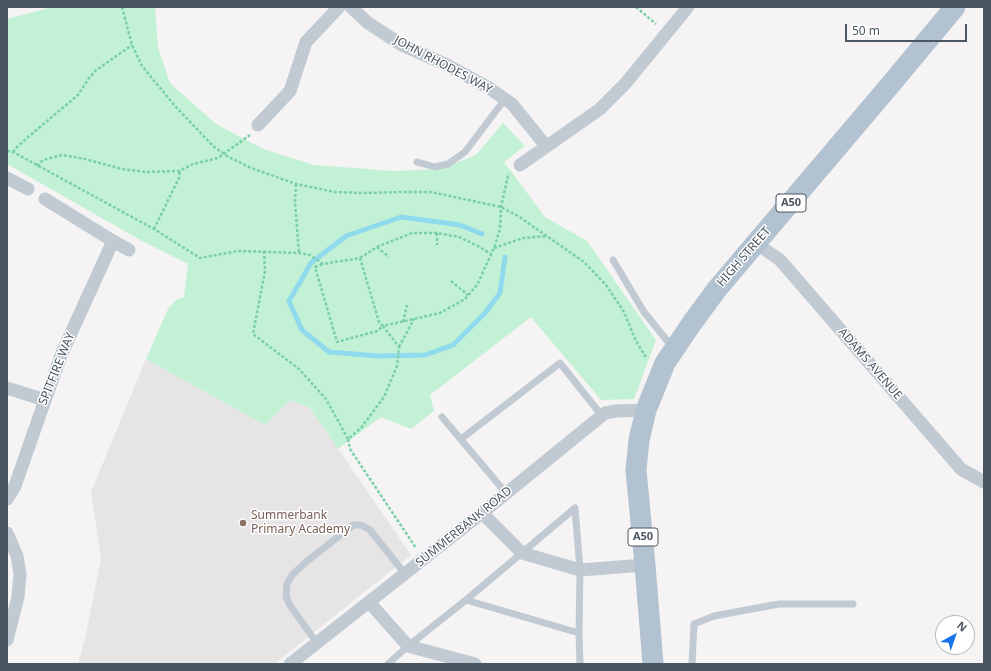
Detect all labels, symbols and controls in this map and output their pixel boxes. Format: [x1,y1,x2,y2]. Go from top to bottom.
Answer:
scale bar [847,16,969,42]
text: 50 m [852,22,880,39]
street label: JOHN RHODES WAY [391,33,495,97]
road number: A50 [776,194,806,212]
street label: HIGH STREET [714,224,774,290]
street label: ADAMS AVENUE [835,325,905,403]
street label: SPITFIRE WAY [36,331,78,407]
street label: SUMMERBANK ROAD [413,484,515,570]
place label: Summerbank Primary Academy [251,509,350,537]
marker: Summerbank Primary Academy [238,518,248,528]
road number: A50 [628,528,658,546]
north arrow [935,615,975,655]
text: N [954,618,971,635]

